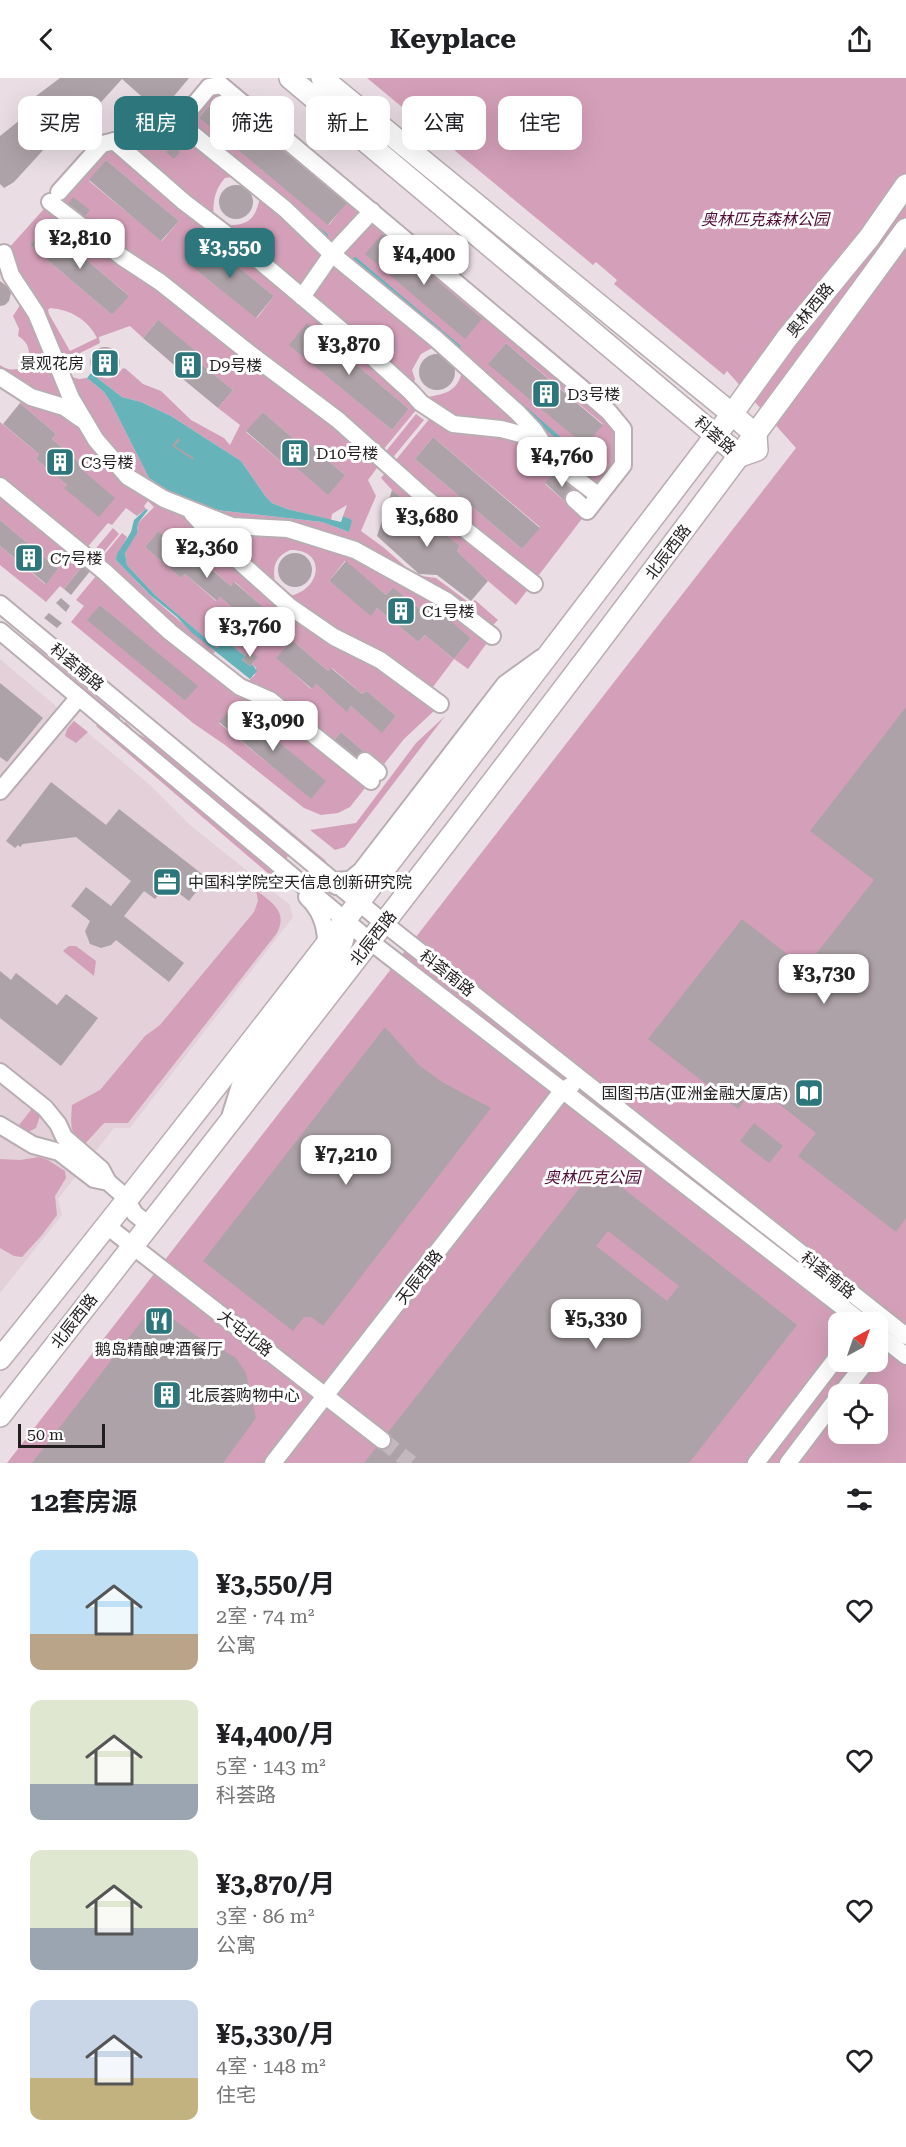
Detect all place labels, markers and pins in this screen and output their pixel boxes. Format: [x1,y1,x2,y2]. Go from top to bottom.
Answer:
pin: ¥2,810 [31,219,129,270]
pin: ¥3,550 [181,228,279,279]
pin: ¥4,400 [375,235,473,286]
pin: ¥3,870 [300,325,398,376]
building icon: 景观花房 [89,347,121,379]
building icon: D9号楼 [172,349,204,381]
place label: 景观花房 [20,354,84,373]
place label: D9号楼 [209,356,262,375]
building icon: D3号楼 [530,378,562,410]
place label: D3号楼 [567,385,620,404]
building icon: D10号楼 [279,437,311,469]
pin: ¥4,760 [513,437,611,488]
place label: D10号楼 [316,444,378,463]
building icon: C3号楼 [44,446,76,478]
place label: C3号楼 [81,453,133,472]
pin: ¥3,680 [378,497,476,548]
pin: ¥2,360 [158,528,256,579]
building icon: C7号楼 [13,542,45,574]
place label: C7号楼 [50,549,102,568]
building icon: C1号楼 [385,595,417,627]
place label: C1号楼 [422,602,474,621]
pin: ¥3,760 [201,607,299,658]
pin: ¥3,090 [224,701,322,752]
office icon: 中国科学院空天信息创新研究院 [151,866,183,898]
place label: 中国科学院空天信息创新研究院 [188,873,412,892]
pin: ¥3,730 [775,954,873,1005]
library icon: 国图书店(亚洲金融大厦店) [793,1077,825,1109]
place label: 国图书店(亚洲金融大厦店) [602,1084,788,1103]
pin: ¥7,210 [297,1135,395,1186]
pin: ¥5,330 [547,1299,645,1350]
restaurant icon: 鹅岛精酿啤酒餐厅 [143,1305,175,1337]
place label: 鹅岛精酿啤酒餐厅 [95,1340,223,1359]
building icon: 北辰荟购物中心 [151,1379,183,1411]
place label: 北辰荟购物中心 [188,1386,300,1405]

